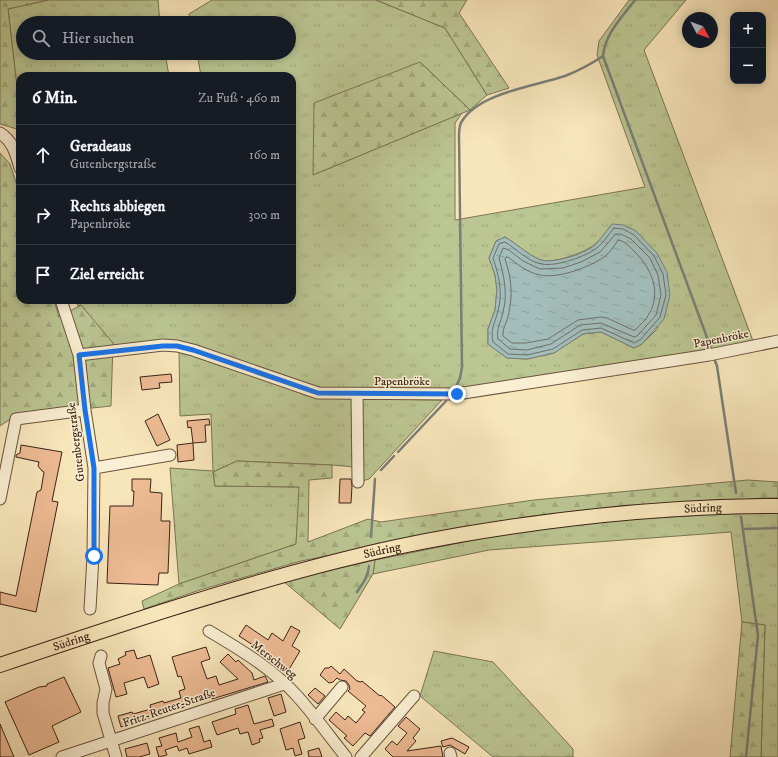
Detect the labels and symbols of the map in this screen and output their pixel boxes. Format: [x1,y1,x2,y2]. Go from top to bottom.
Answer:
north arrow [682,12,718,48]
street label: Papenbröke [692,326,750,352]
street label: Papenbröke [374,374,430,389]
route end [448,385,466,403]
street label: Gutenbergstraße [64,401,88,483]
street label: Südring [684,499,722,516]
street label: Südring [362,539,402,562]
route start [85,547,103,565]
street label: Südring [51,628,92,654]
street label: Merschweg [248,637,300,683]
street label: Fritz-Reuter-Straße [121,685,217,731]

